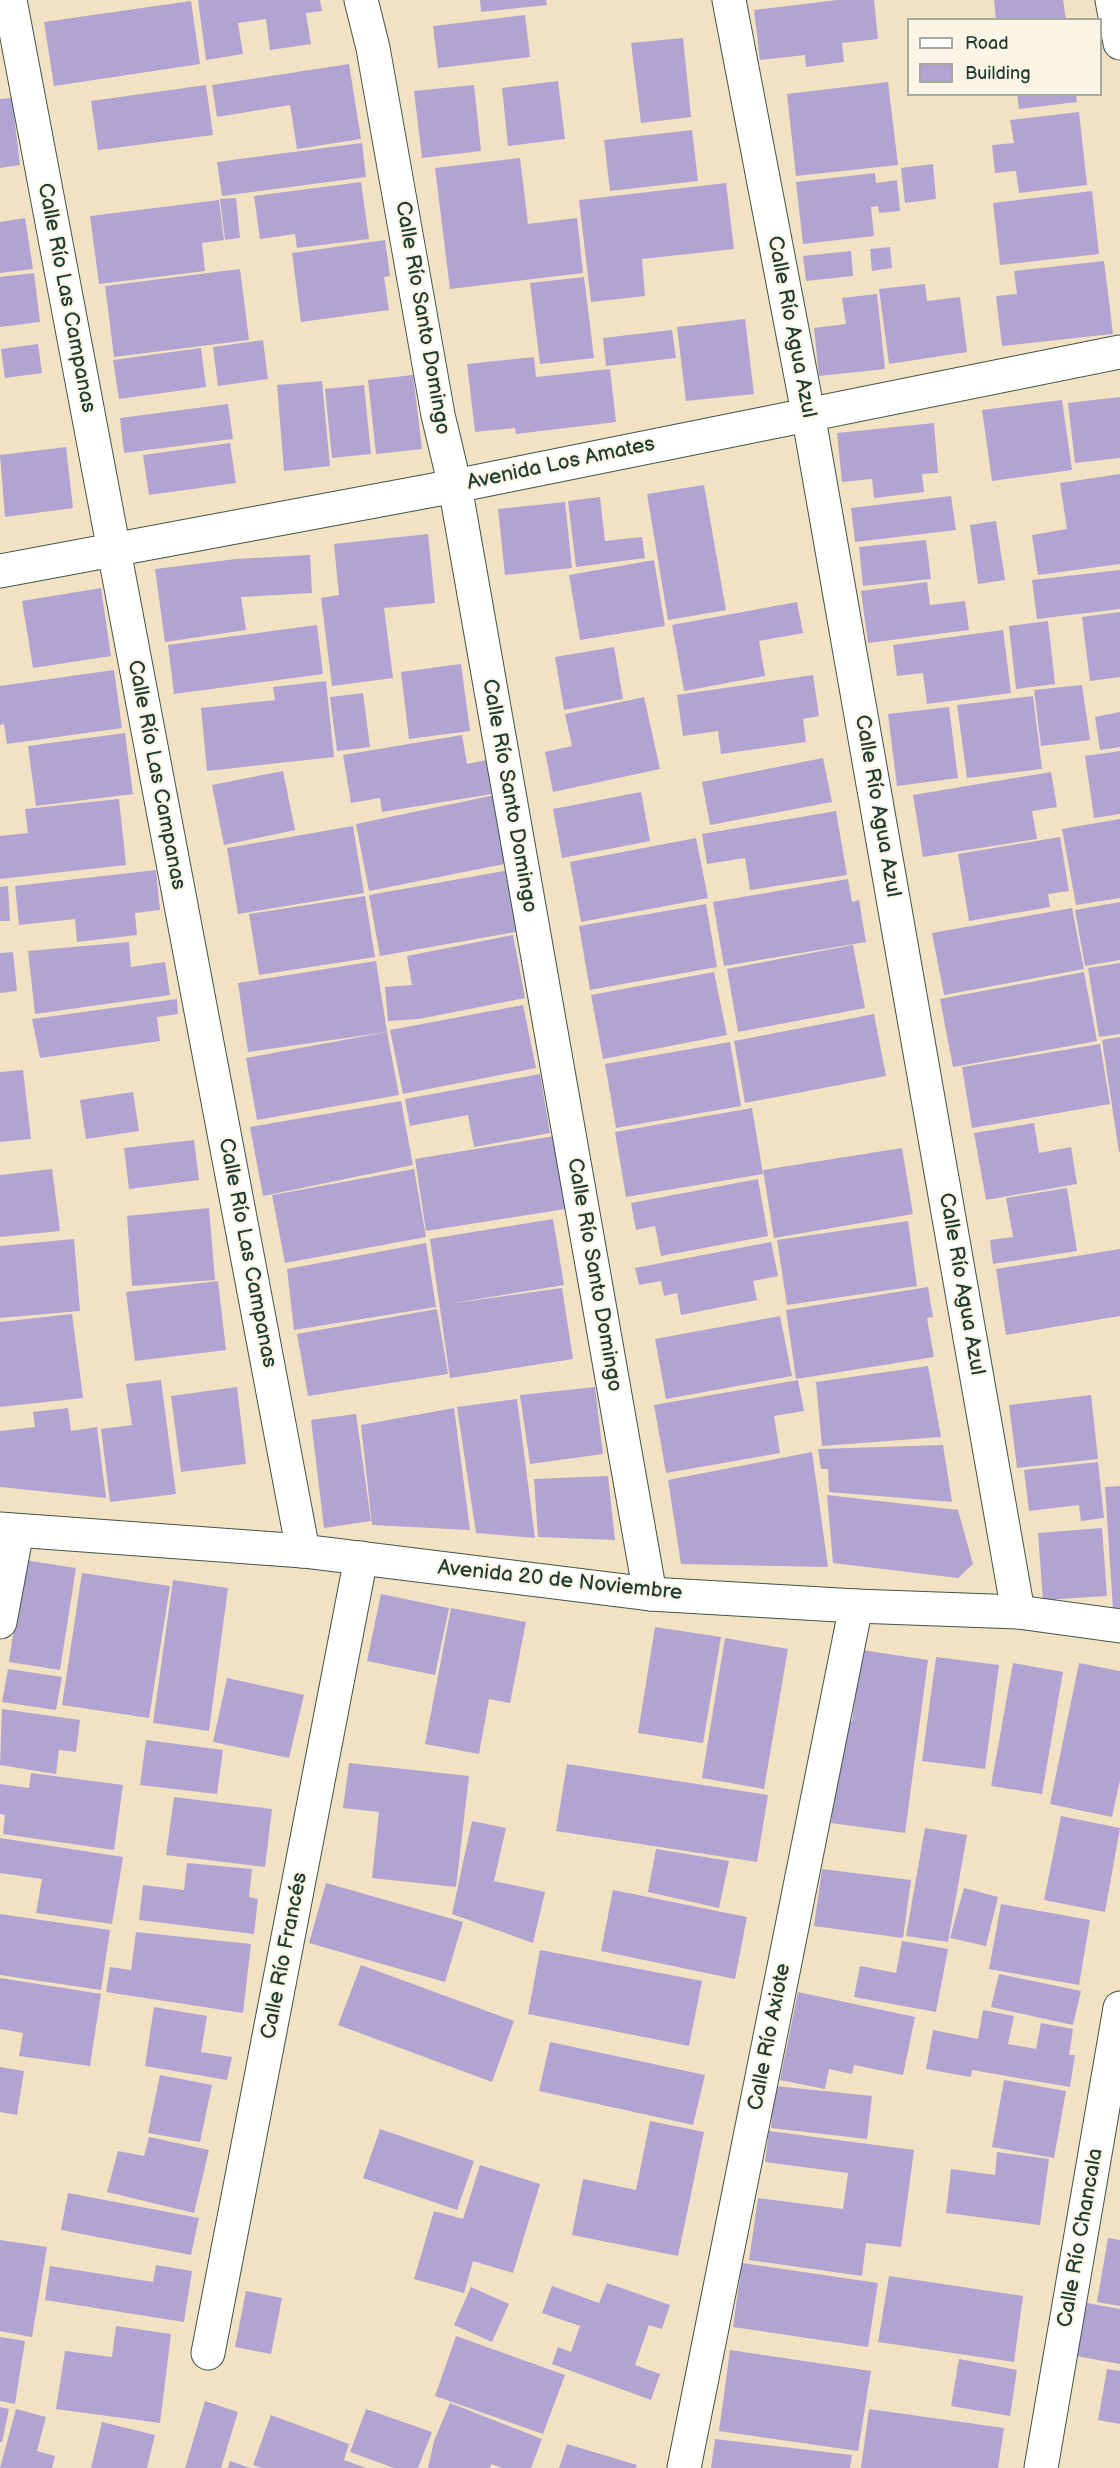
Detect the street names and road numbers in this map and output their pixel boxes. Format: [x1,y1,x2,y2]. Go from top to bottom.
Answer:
street label: Calle Río Las Campanas [31,181,101,415]
street label: Calle Río Santo Domingo [389,199,455,437]
street label: Calle Río Agua Azul [761,234,821,420]
street label: Avenida Los Amates [465,432,657,496]
street label: Calle Río Las Campanas [121,658,191,892]
street label: Calle Río Santo Domingo [476,677,542,915]
street label: Calle Río Agua Azul [849,713,905,899]
street label: Calle Río Las Campanas [212,1136,282,1370]
street label: Calle Río Santo Domingo [561,1156,627,1394]
street label: Calle Río Agua Azul [933,1191,989,1377]
street label: Avenida 20 de Noviembre [437,1556,683,1606]
street label: Calle Río Francés [256,1871,314,2041]
street label: Calle Río Axiote [743,1961,797,2113]
street label: Calle Río Chancala [1053,2146,1109,2330]

